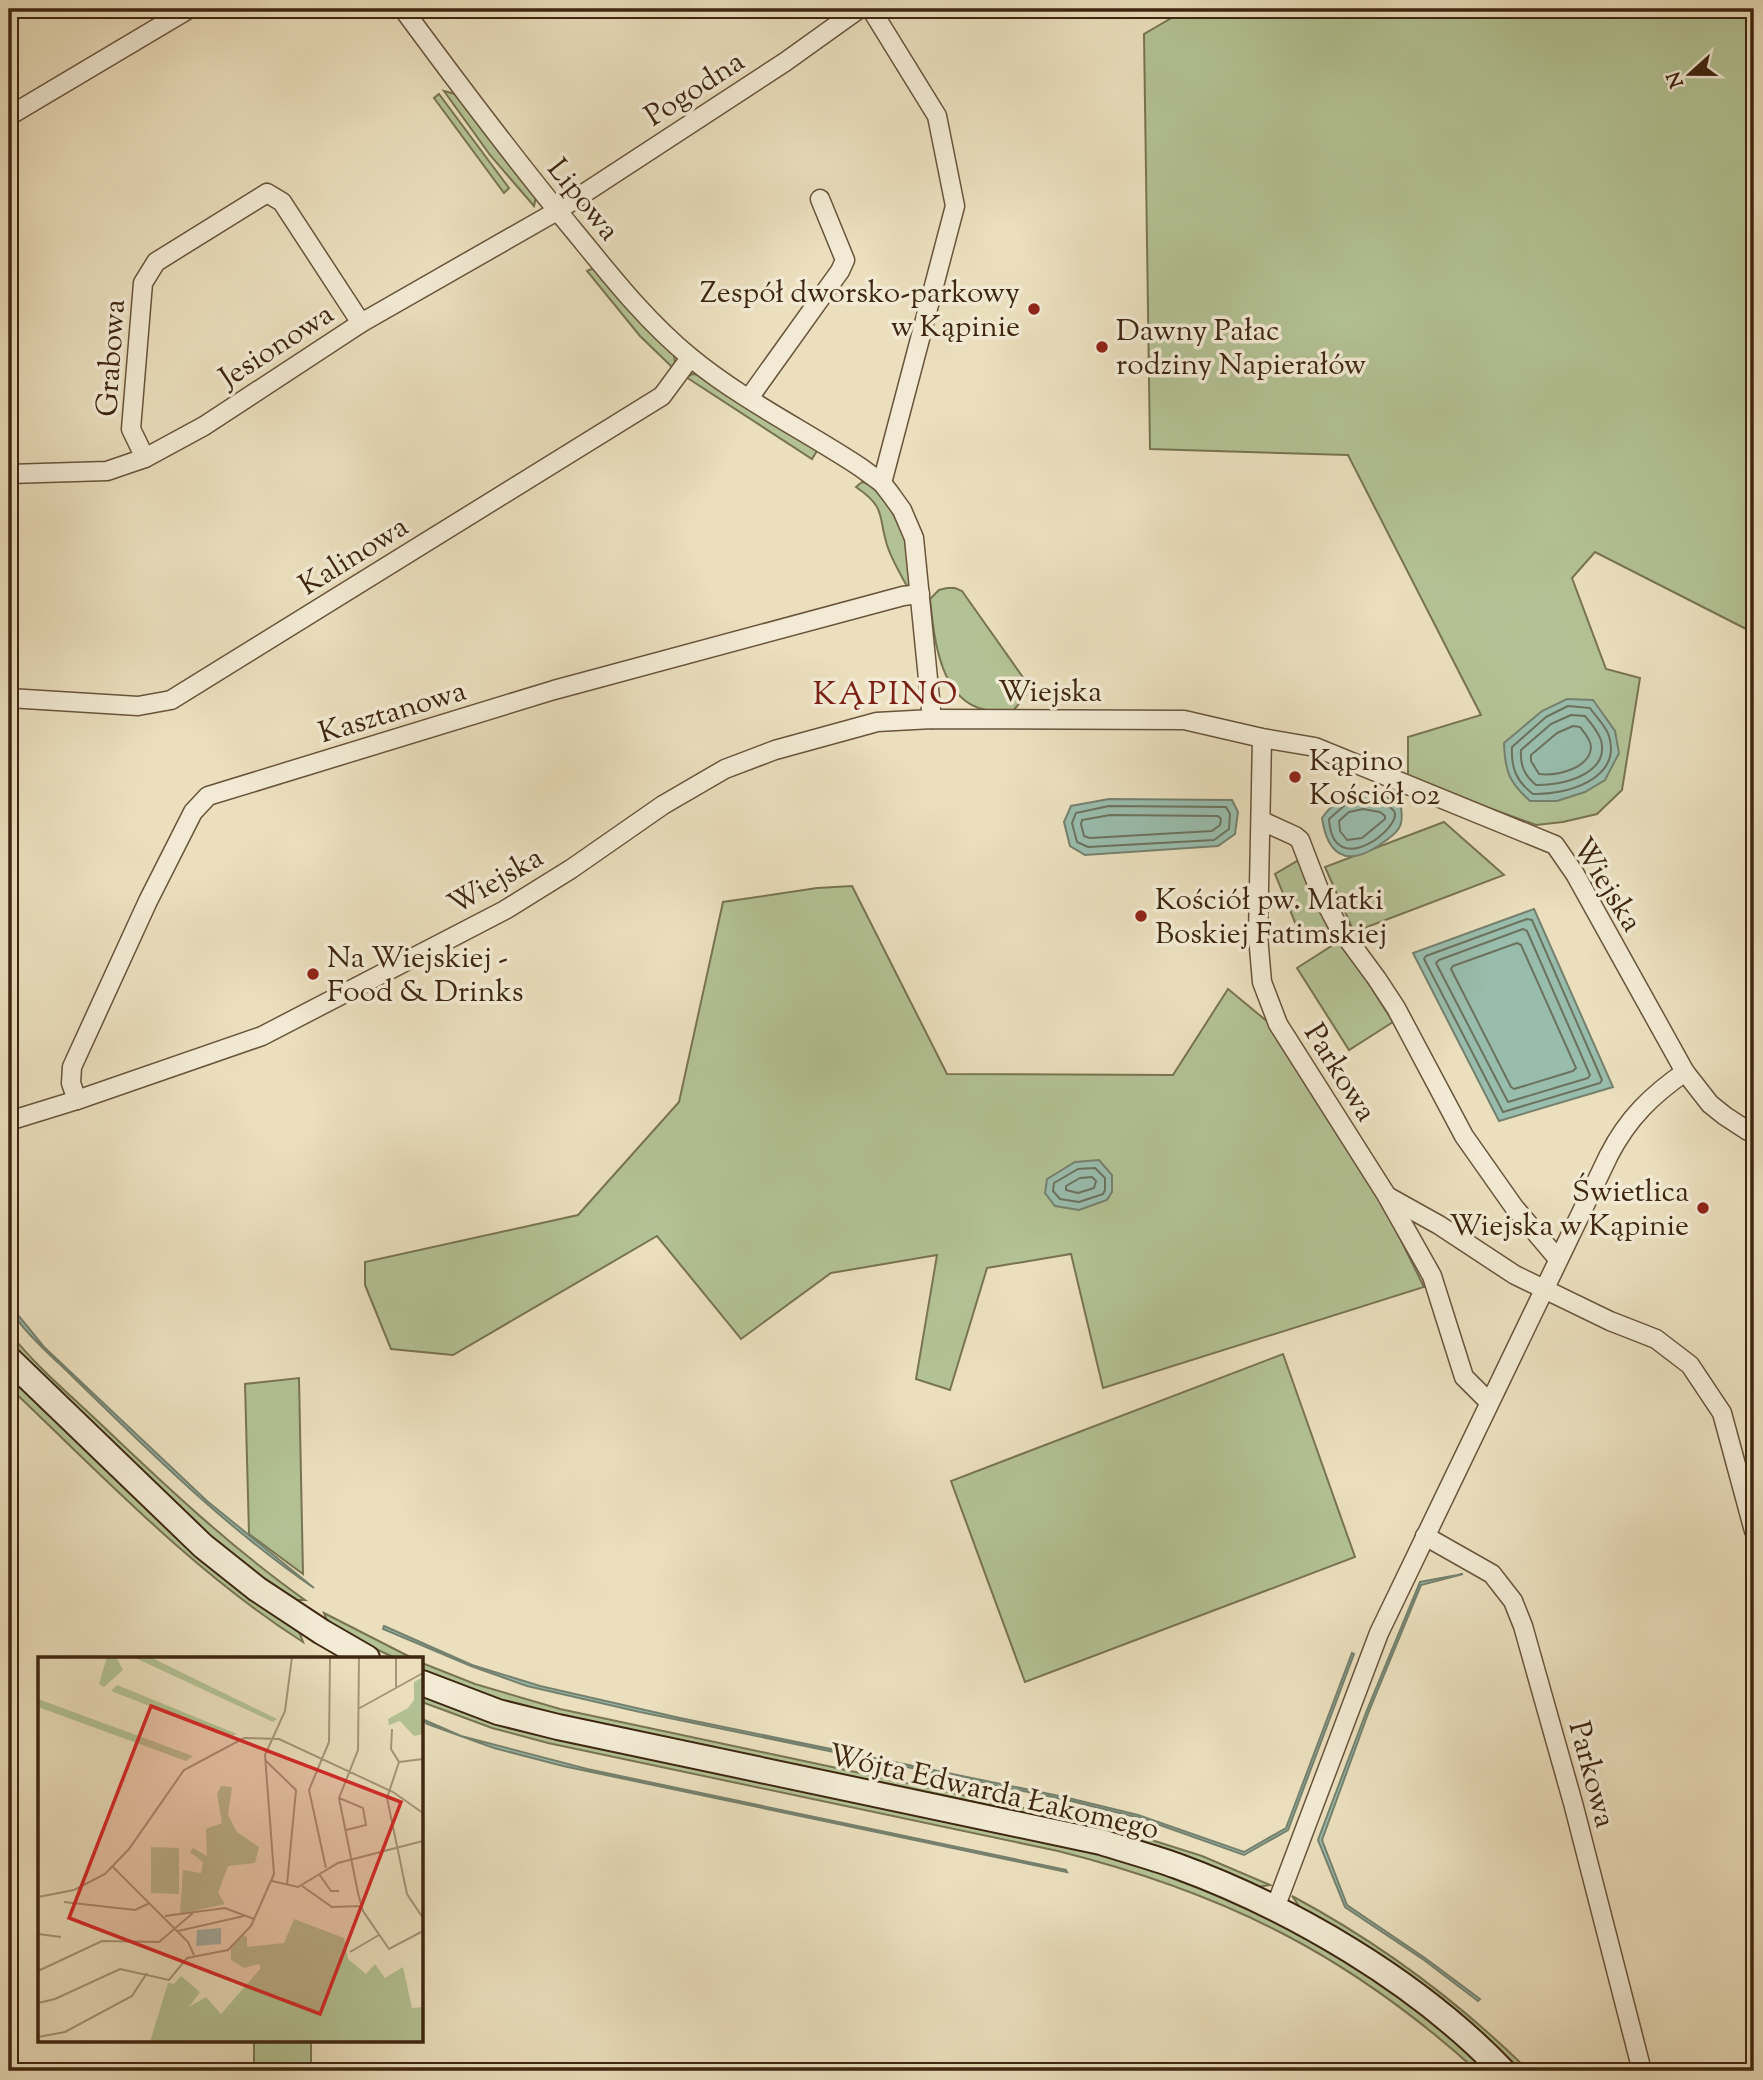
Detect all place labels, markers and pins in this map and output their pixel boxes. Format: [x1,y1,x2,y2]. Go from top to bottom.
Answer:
place label: Zespół dworsko-parkowy w Kąpinie [700,273,1020,350]
marker: Zespół dworsko-parkowy w Kąpinie [1026,301,1042,317]
place label: Dawny Pałac rodziny Napierałów [1116,311,1366,388]
marker: Dawny Pałac rodziny Napierałów [1094,339,1110,355]
place label: Kąpino Kościół 02 [1309,741,1440,818]
marker: Kąpino Kościół 02 [1287,769,1303,785]
place label: Kościół pw. Matki Boskiej Fatimskiej [1155,880,1387,957]
marker: Kościół pw. Matki Boskiej Fatimskiej [1133,908,1149,924]
place label: Na Wiejskiej - Food & Drinks [327,938,524,1015]
marker: Na Wiejskiej - Food & Drinks [305,966,321,982]
place label: Świetlica Wiejska w Kąpinie [1449,1172,1689,1249]
marker: Świetlica Wiejska w Kąpinie [1695,1200,1711,1216]

